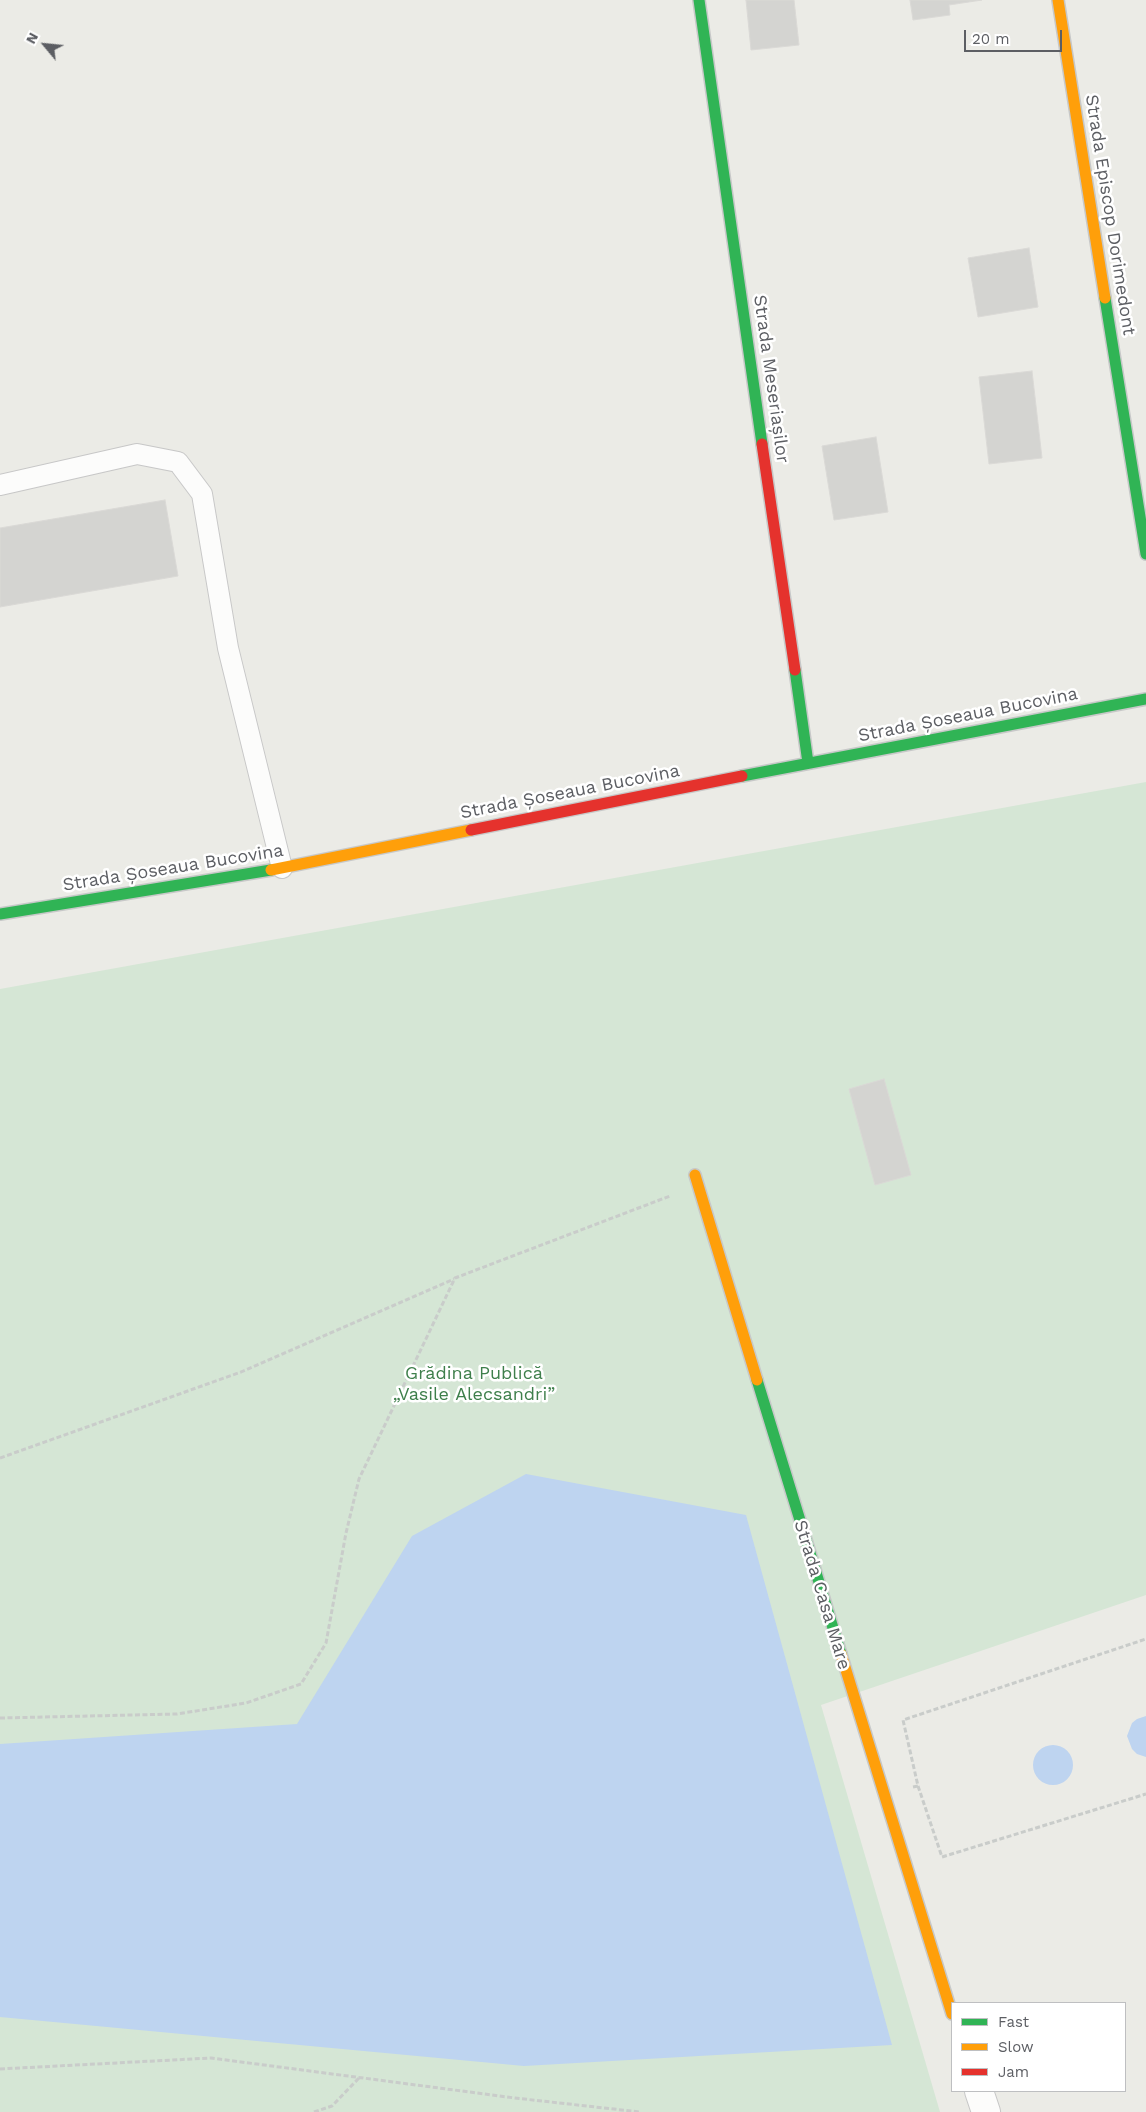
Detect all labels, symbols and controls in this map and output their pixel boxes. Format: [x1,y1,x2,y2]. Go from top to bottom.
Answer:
north arrow [20,20,70,70]
scale bar [966,20,1064,52]
text: N [22,30,41,46]
text: 20 m [972,30,1010,48]
street label: Strada Episcop Dorimedont [1080,93,1140,337]
street label: Strada Meseriașilor [748,293,794,465]
street label: Strada Șoseaua Bucovina [856,683,1080,747]
street label: Strada Șoseaua Bucovina [458,760,682,824]
street label: Strada Șoseaua Bucovina [61,840,285,896]
park label: Grădina Publică „Vasile Alecsandri” [393,1363,555,1406]
street label: Strada Casa Mare [789,1518,855,1672]
legend [951,2002,1126,2092]
text: Fast [998,2013,1029,2031]
text: Slow [998,2038,1034,2056]
text: Jam [998,2063,1029,2081]

